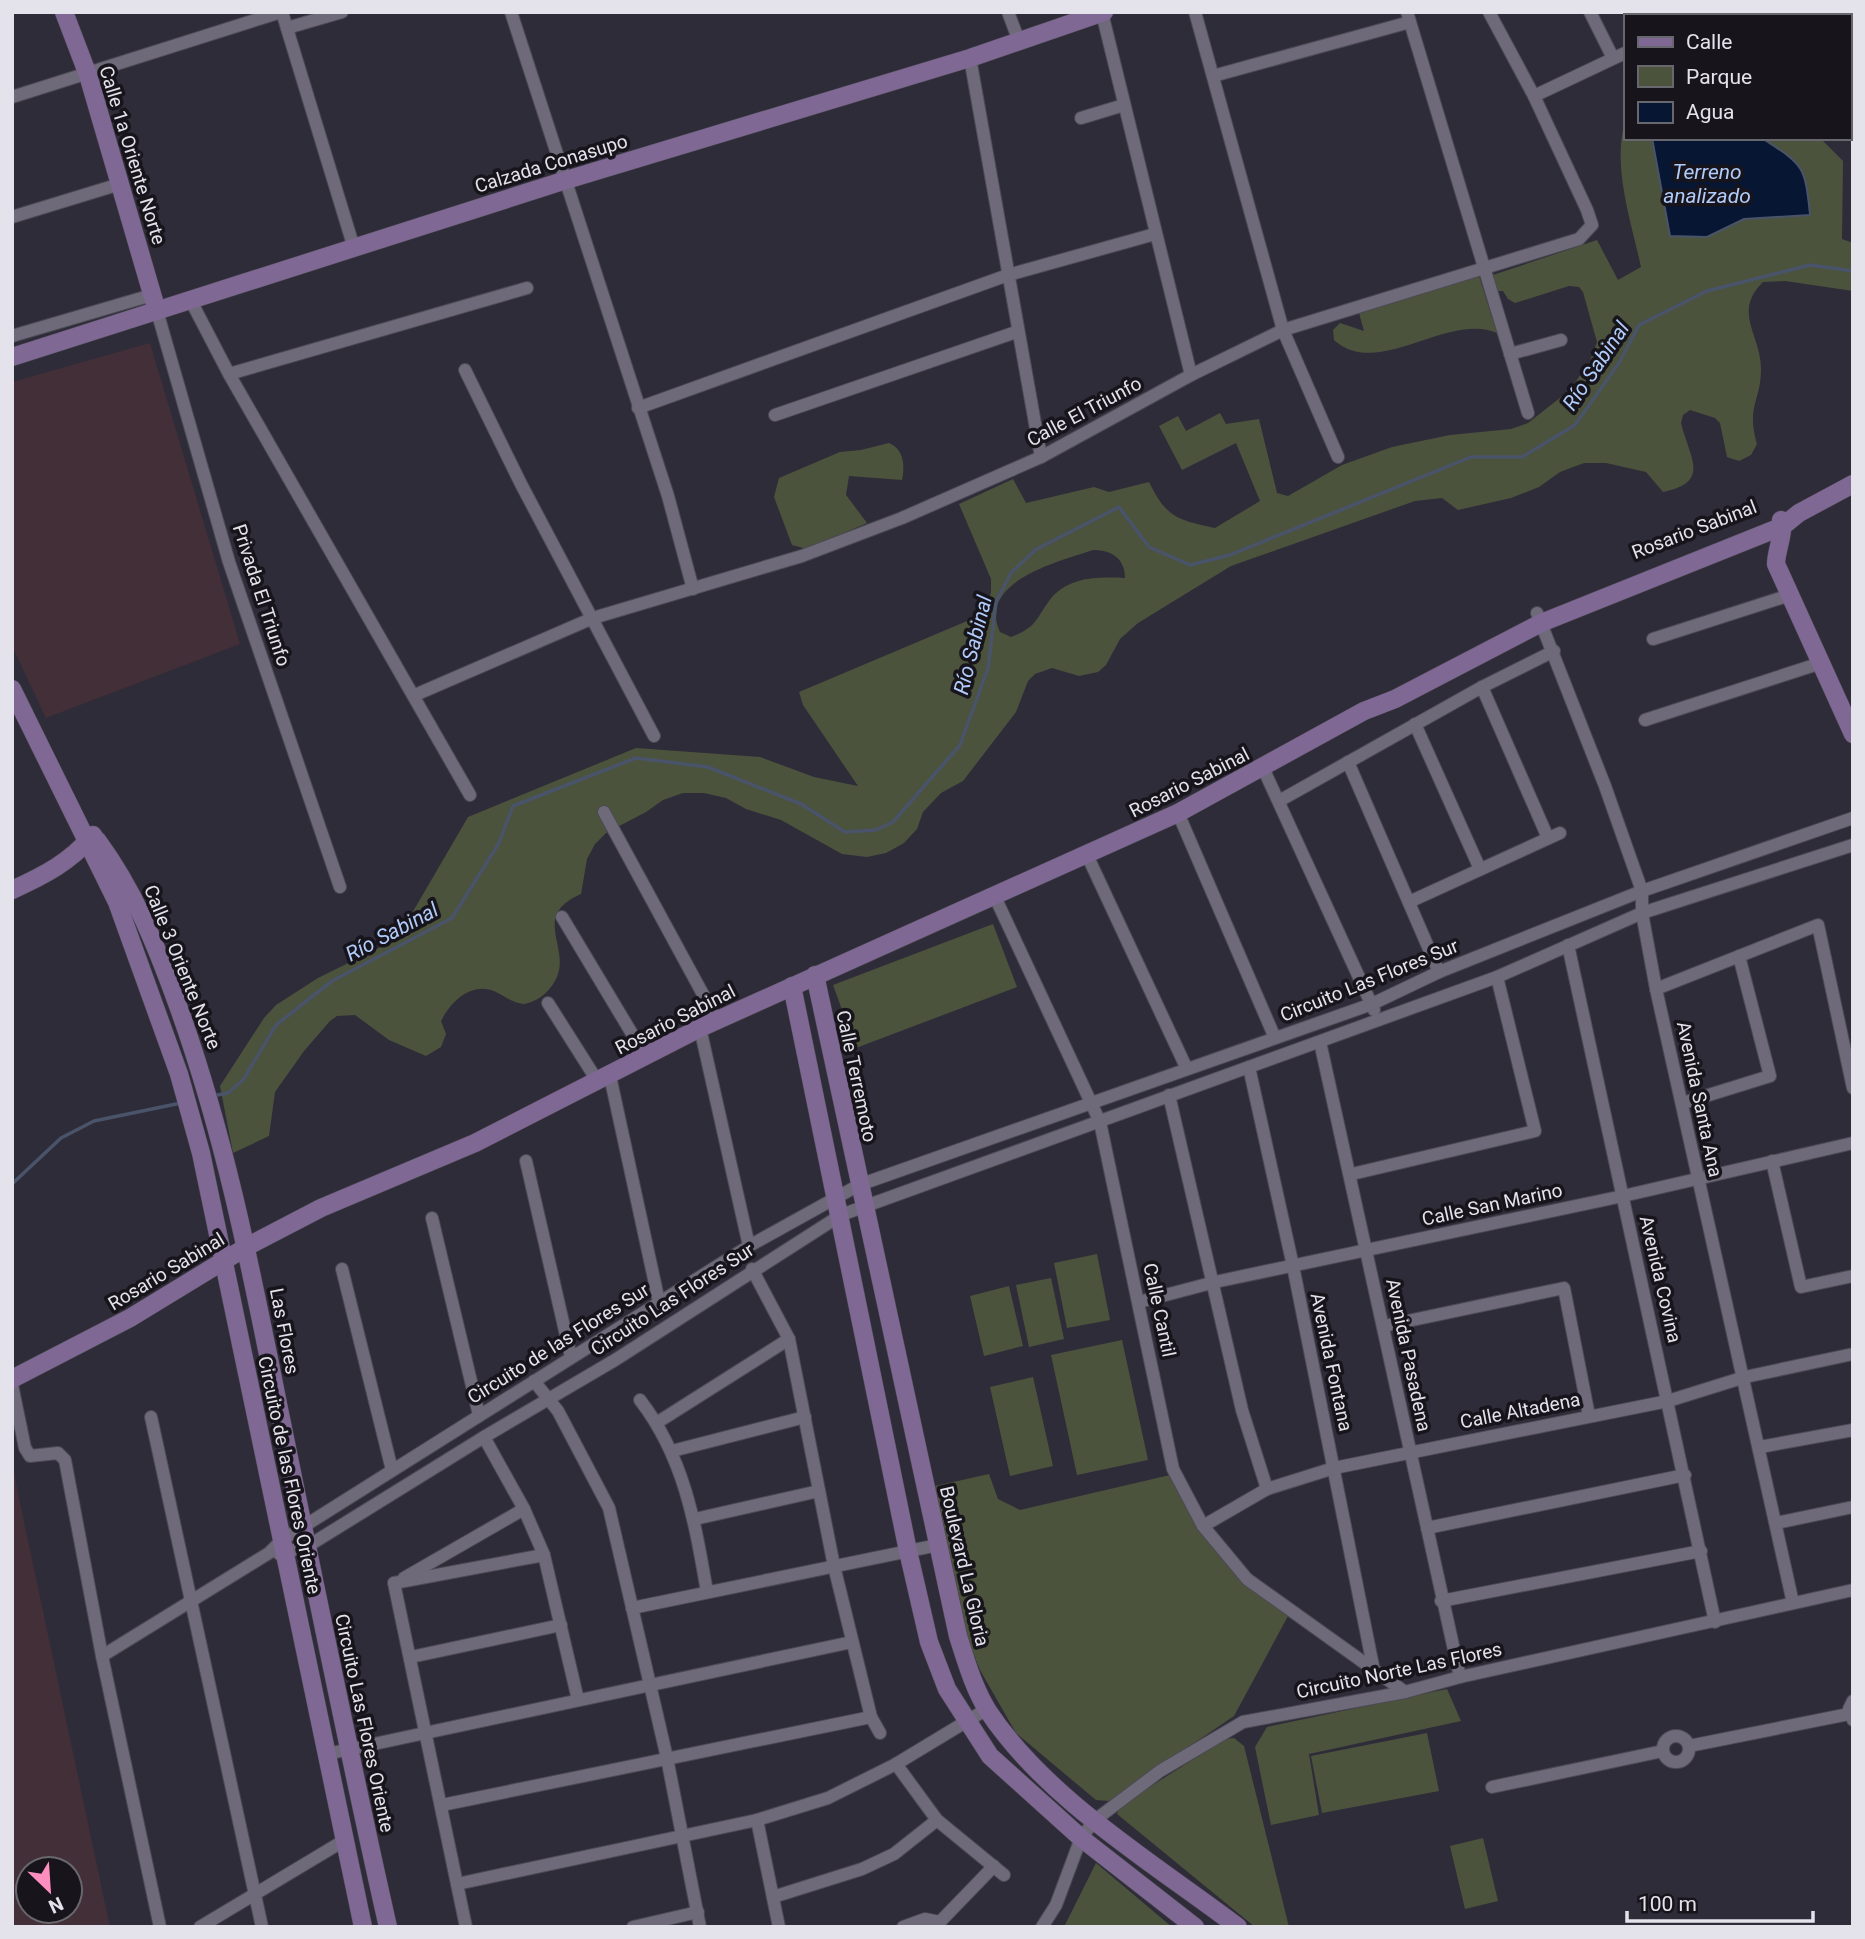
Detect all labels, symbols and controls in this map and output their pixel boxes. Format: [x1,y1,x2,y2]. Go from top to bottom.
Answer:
legend [1624,14,1851,140]
text: Calle [1686,30,1732,54]
street label: Calle 1a Oriente Norte [94,63,171,247]
text: Parque [1686,65,1752,89]
text: Agua [1686,100,1735,124]
street label: Calzada Conasupo [472,129,630,198]
water label: Terreno analizado [1663,160,1751,208]
water label: Río Sabinal [1558,316,1635,415]
street label: Calle El Triunfo [1023,372,1146,451]
street label: Rosario Sabinal [1629,495,1760,564]
street label: Privada El Triunfo [228,521,295,669]
water label: Río Sabinal [949,592,997,697]
street label: Rosario Sabinal [1125,742,1253,823]
street label: Calle 3 Oriente Norte [139,882,226,1053]
water label: Río Sabinal [342,897,443,966]
street label: Circuito Las Flores Sur [1277,934,1462,1027]
street label: Rosario Sabinal [611,979,739,1060]
street label: Calle Terremoto [831,1008,882,1144]
street label: Avenida Santa Ana [1672,1019,1727,1179]
street label: Calle San Marino [1420,1178,1564,1231]
street label: Avenida Covina [1635,1213,1686,1345]
street label: Rosario Sabinal [104,1228,229,1315]
street label: Circuito Las Flores Sur [586,1238,759,1361]
street label: Calle Cantil [1138,1261,1181,1359]
street label: Avenida Pasadena [1381,1276,1436,1434]
street label: Circuito de las Flores Sur [463,1278,654,1409]
street label: Las Flores [265,1286,304,1376]
street label: Avenida Fontana [1306,1291,1357,1433]
street label: Circuito de las Flores Oriente [253,1354,326,1596]
street label: Calle Altadena [1458,1388,1582,1433]
street label: Boulevard La Gloria [935,1484,994,1649]
street label: Circuito Las Flores Oriente [330,1612,399,1834]
street label: Circuito Norte Las Flores [1294,1637,1504,1704]
north arrow [14,1855,84,1925]
scale bar [1627,1880,1812,1924]
text: N [45,1892,67,1918]
text: 100 m [1638,1892,1697,1916]

